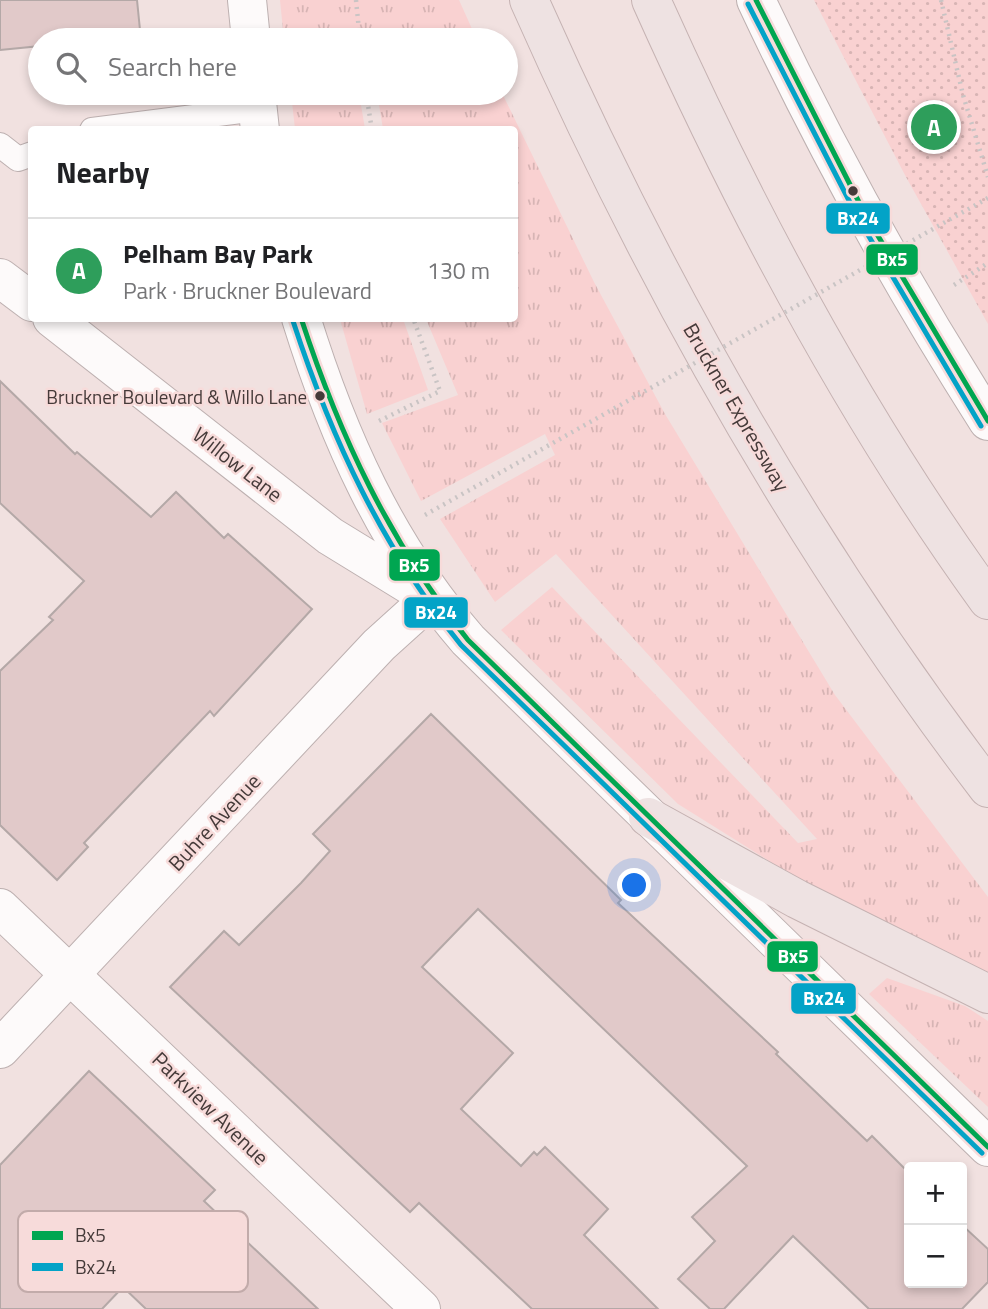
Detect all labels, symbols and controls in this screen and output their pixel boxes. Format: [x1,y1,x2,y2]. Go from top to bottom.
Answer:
search box [28,28,518,105]
text: Search here [108,47,237,86]
icon: search [52,48,90,86]
pin: A [911,101,957,153]
text: Nearby [56,149,149,195]
unlabelled marker [846,184,860,198]
line badge: Bx24 [825,202,891,235]
text: Bx24 [837,203,879,232]
text: Pelham Bay Park [123,234,313,273]
line badge: Bx5 [865,243,919,276]
text: Bx5 [876,244,908,273]
text: A [72,253,86,288]
text: 130 m [427,253,490,288]
text: Park · Bruckner Boulevard [123,273,372,308]
street label: Bruckner Expressway [676,317,798,497]
place label: Bruckner Boulevard & Willo Lane [46,382,307,411]
marker: Bruckner Boulevard & Willo Lane [313,389,327,403]
street label: Willow Lane [186,418,290,510]
line badge: Bx5 [388,548,441,582]
text: Bx5 [398,550,430,579]
line badge: Bx24 [403,596,469,629]
text: Bx24 [415,597,457,626]
street label: Buhre Avenue [160,766,268,878]
your location [617,868,651,902]
line badge: Bx5 [766,940,819,973]
text: Bx5 [777,941,809,970]
line badge: Bx24 [790,982,857,1015]
text: Bx24 [803,983,845,1012]
street label: Parkview Avenue [145,1044,277,1172]
map controls [904,1162,967,1288]
button: + [904,1162,967,1225]
legend [18,1211,248,1292]
text: Bx5 [75,1220,106,1249]
button: − [904,1225,967,1288]
text: Bx24 [75,1252,116,1281]

